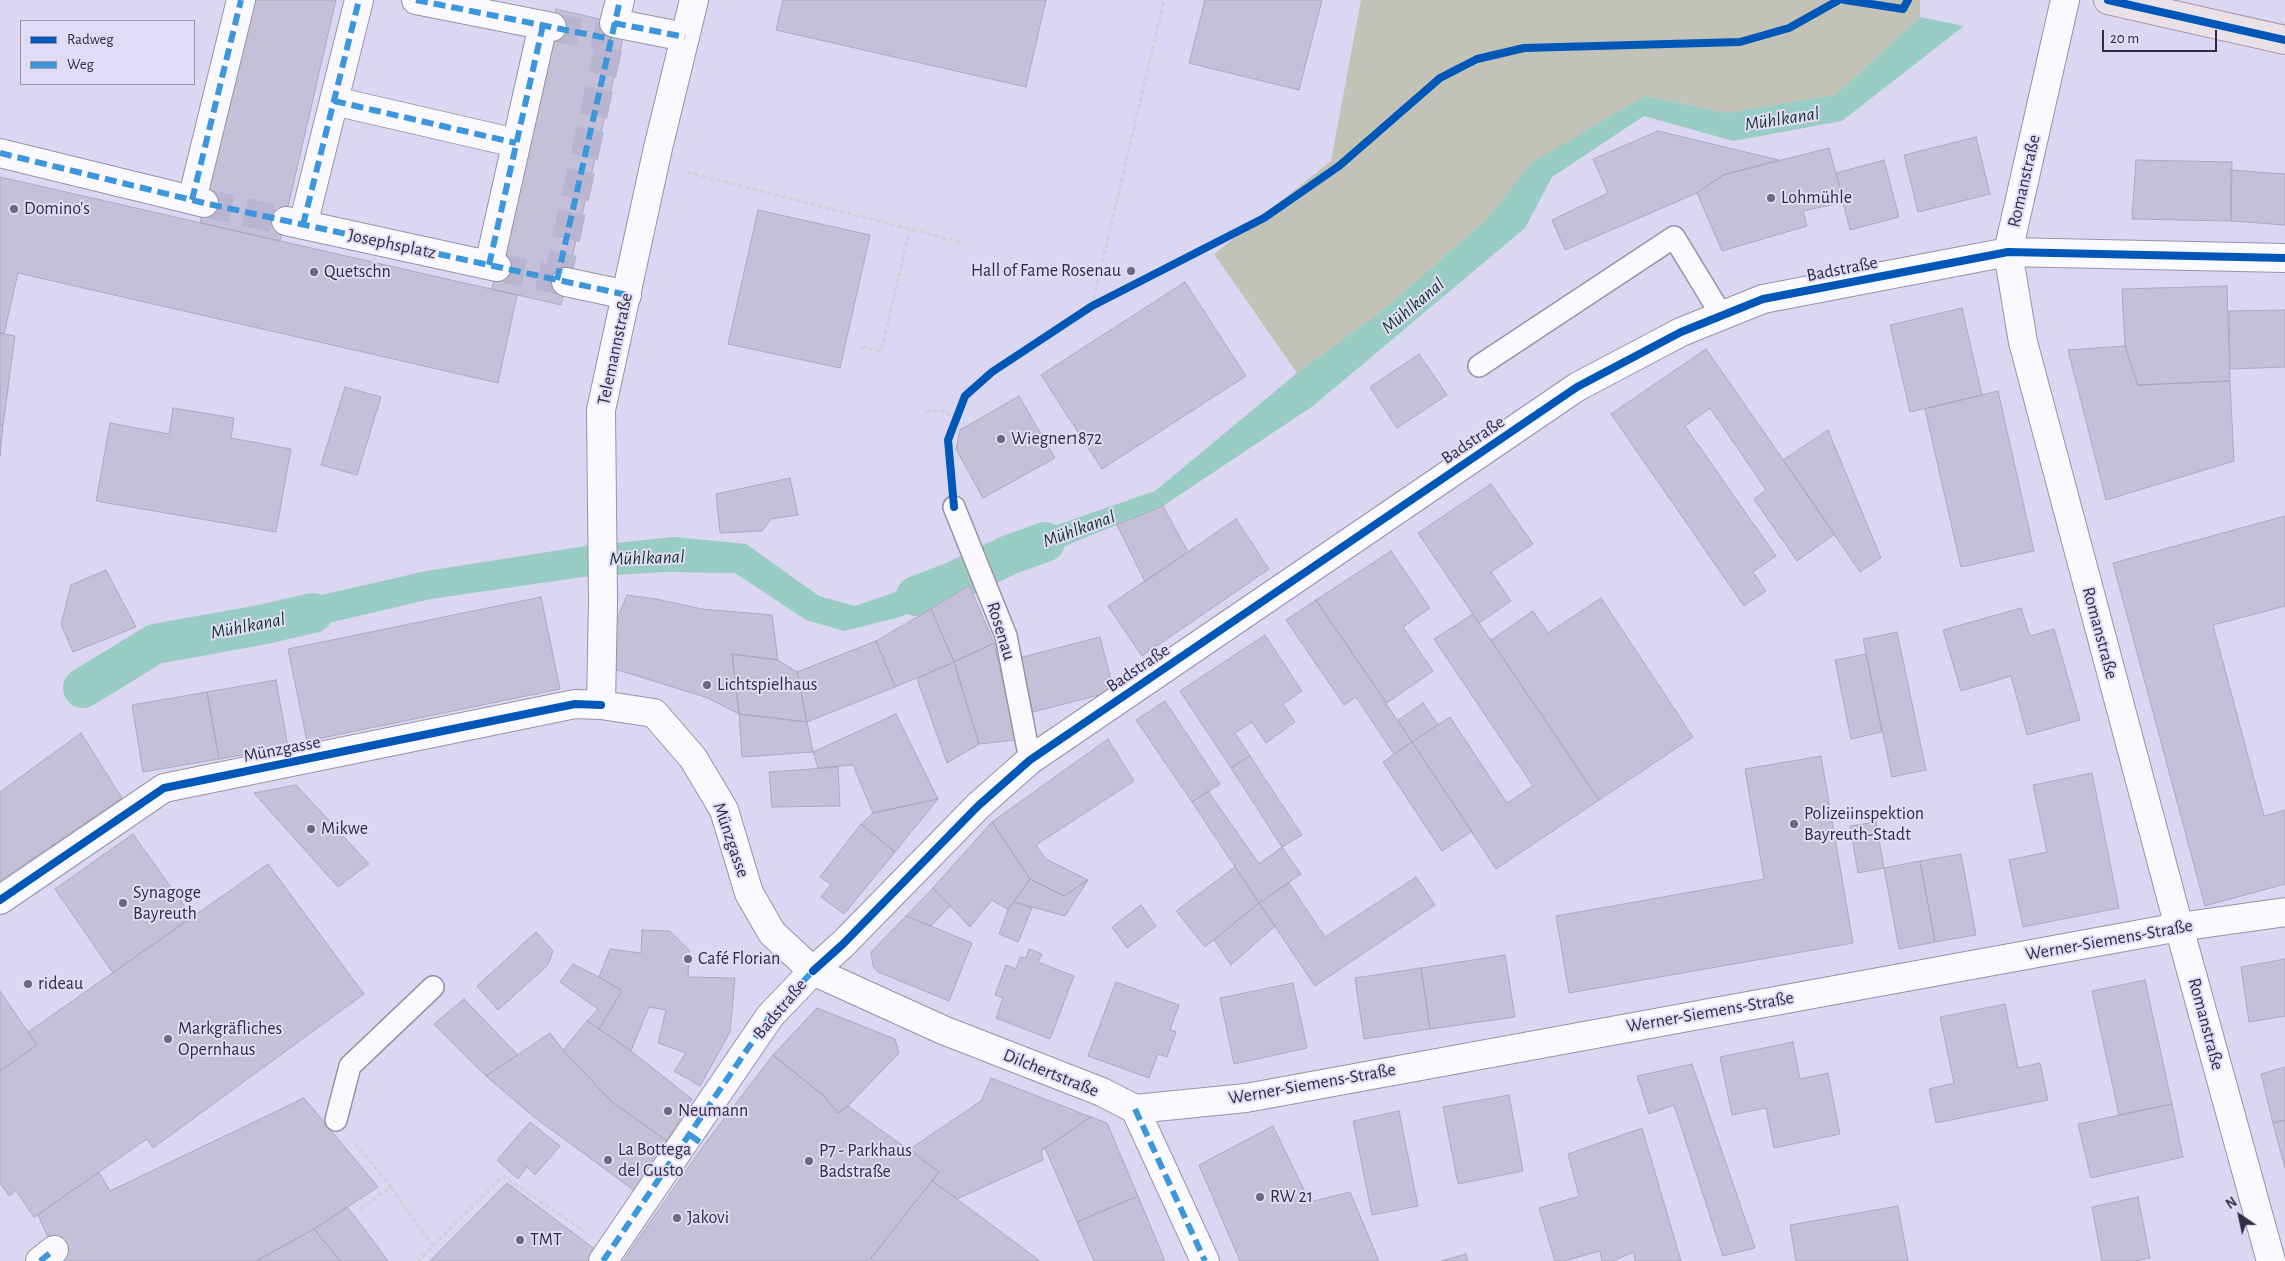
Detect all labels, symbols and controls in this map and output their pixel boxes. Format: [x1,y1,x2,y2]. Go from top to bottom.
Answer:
legend [20,20,195,85]
scale bar [2105,20,2220,52]
text: 20 m [2110,31,2139,46]
text: Radweg [67,32,114,47]
text: Weg [67,57,94,72]
water label: Mühlkanal [1743,102,1821,136]
street label: Romanstraße [2003,133,2045,229]
place label: Lohmühle [1781,187,1852,209]
marker: Lohmühle [1765,192,1777,204]
place label: Domino's [24,198,90,220]
marker: Domino's [8,203,20,215]
street label: Josephsplatz [346,224,438,264]
street label: Badstraße [1805,252,1879,286]
place label: Hall of Fame Rosenau [971,260,1121,282]
place label: Quetschn [324,261,391,283]
marker: Hall of Fame Rosenau [1125,265,1137,277]
marker: Quetschn [308,266,320,278]
water label: Mühlkanal [1377,273,1449,339]
street label: Telemannstraße [593,291,637,407]
street label: Badstraße [1437,411,1509,469]
place label: Wiegner1872 [1011,428,1102,450]
marker: Wiegner1872 [995,433,1007,445]
water label: Mühlkanal [1040,505,1118,553]
water label: Mühlkanal [609,545,685,571]
street label: Romanstraße [2077,585,2123,681]
street label: Rosenau [982,599,1020,663]
water label: Mühlkanal [209,608,287,644]
street label: Badstraße [1102,639,1174,697]
place label: Lichtspielhaus [717,674,817,696]
marker: Lichtspielhaus [701,679,713,691]
street label: Münzgasse [242,731,322,767]
street label: Münzgasse [708,800,754,880]
place label: Polizeiinspektion Bayreuth-Stadt [1804,803,1924,846]
place label: Mikwe [321,818,368,840]
marker: Polizeiinspektion Bayreuth-Stadt [1788,818,1800,830]
marker: Mikwe [305,823,317,835]
place label: Synagoge Bayreuth [133,882,201,924]
marker: Synagoge Bayreuth [117,897,129,909]
street label: Werner-Siemens-Straße [2024,915,2194,965]
place label: Café Florian [698,948,780,970]
marker: Café Florian [682,953,694,965]
place label: rideau [38,973,83,995]
street label: Badstraße [749,975,811,1043]
street label: Romanstraße [2183,976,2229,1072]
marker: rideau [22,978,34,990]
street label: Werner-Siemens-Straße [1625,987,1795,1037]
place label: Markgräfliches Opernhaus [178,1018,282,1060]
marker: Markgräfliches Opernhaus [162,1033,174,1045]
street label: Dilchertstraße [1000,1044,1102,1102]
street label: Werner-Siemens-Straße [1227,1059,1397,1109]
place label: Neumann [678,1100,748,1122]
marker: Neumann [662,1105,674,1117]
place label: La Bottega del Gusto [618,1139,691,1182]
place label: P7 - Parkhaus Badstraße [819,1140,912,1182]
marker: La Bottega del Gusto [602,1154,614,1166]
marker: P7 - Parkhaus Badstraße [803,1155,815,1167]
place label: RW 21 [1270,1186,1313,1208]
marker: RW 21 [1254,1191,1266,1203]
north arrow [2215,1191,2265,1241]
text: N [2224,1195,2240,1212]
place label: Jakovi [687,1207,729,1229]
marker: Jakovi [671,1212,683,1224]
place label: TMT [530,1229,562,1251]
marker: TMT [514,1234,526,1246]

